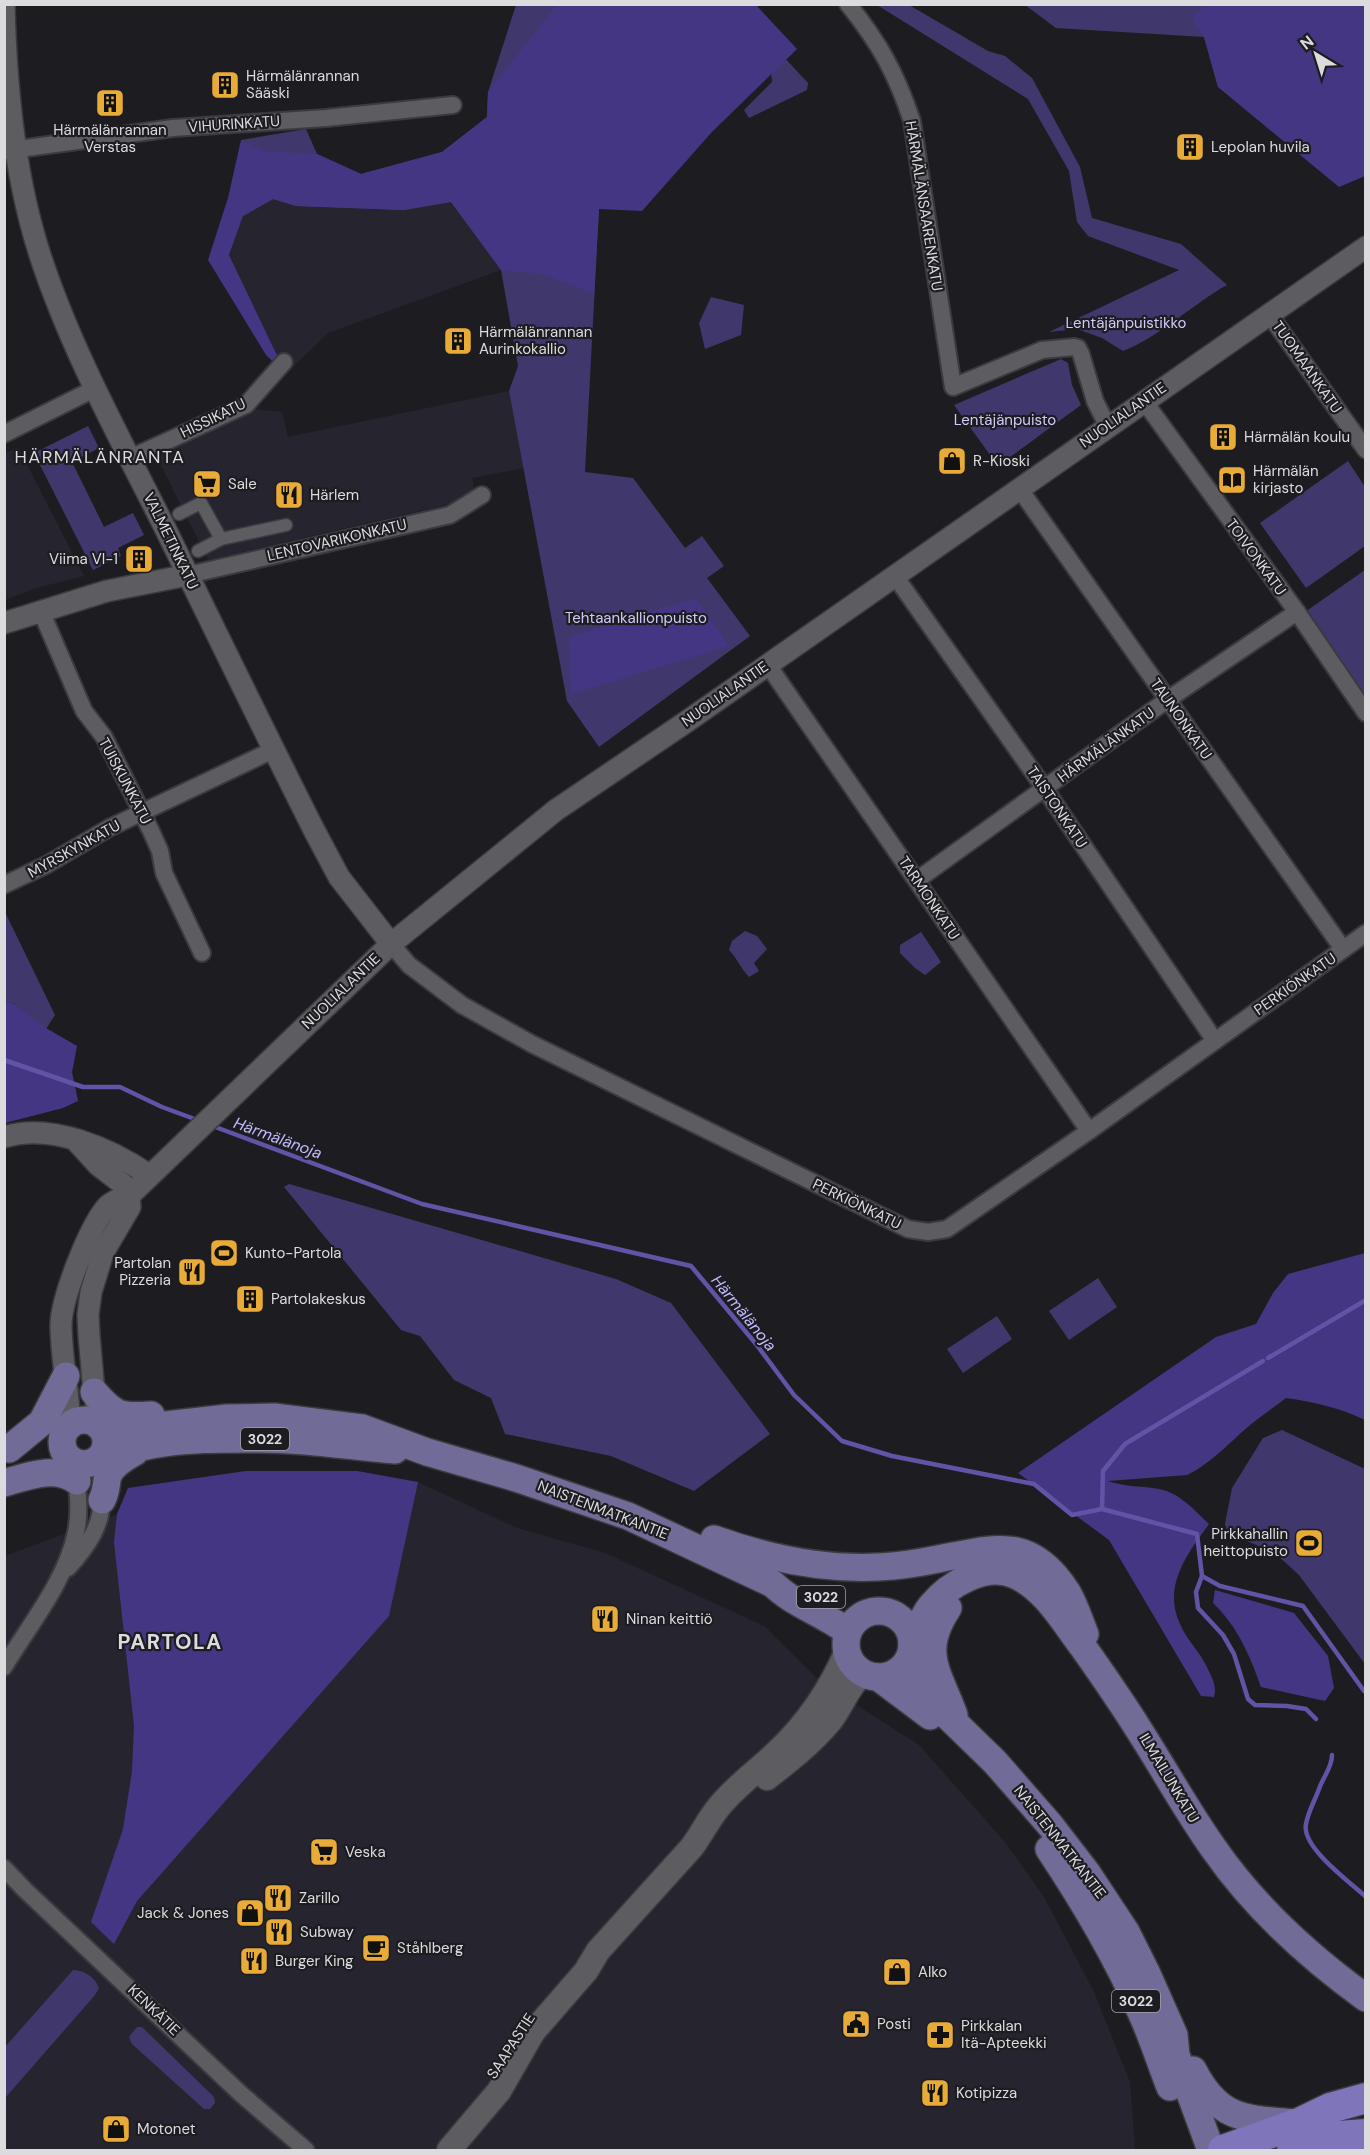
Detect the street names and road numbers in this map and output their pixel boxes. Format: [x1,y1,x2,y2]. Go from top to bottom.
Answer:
street label: VIHURINKATU [187,111,281,137]
street label: HÄRMÄLÄNSAARENKATU [901,119,947,293]
street label: TUOMAANKATU [1268,317,1346,417]
street label: NUOLIALANTIE [1076,378,1170,452]
street label: HISSIKATU [177,394,249,442]
street label: VALMETINKATU [139,489,203,593]
street label: LENTOVARIKONKATU [265,514,409,566]
street label: TOIVONKATU [1221,515,1291,599]
street label: NUOLIALANTIE [678,657,772,731]
street label: TAUNONKATU [1146,674,1216,764]
street label: HÄRMÄLÄNKATU [1053,703,1159,787]
street label: TUISKUNKATU [94,734,156,828]
street label: TAISTONKATU [1022,762,1092,852]
street label: MYRSKYNKATU [24,815,124,883]
street label: TARMONKATU [894,852,964,944]
street label: NUOLIALANTIE [297,948,385,1034]
street label: PERKIÖNKATU [1250,948,1340,1020]
street label: PERKIÖNKATU [809,1174,905,1234]
road number: 3022 [241,1428,289,1450]
street label: NAISTENMATKANTIE [535,1476,671,1544]
road number: 3022 [797,1586,845,1608]
street label: ILMAILUNKATU [1134,1730,1204,1826]
street label: NAISTENMATKANTIE [1009,1781,1111,1903]
street label: KENKÄTIE [123,1980,185,2040]
road number: 3022 [1112,1990,1160,2012]
street label: SAAPASTIE [482,2009,540,2083]

